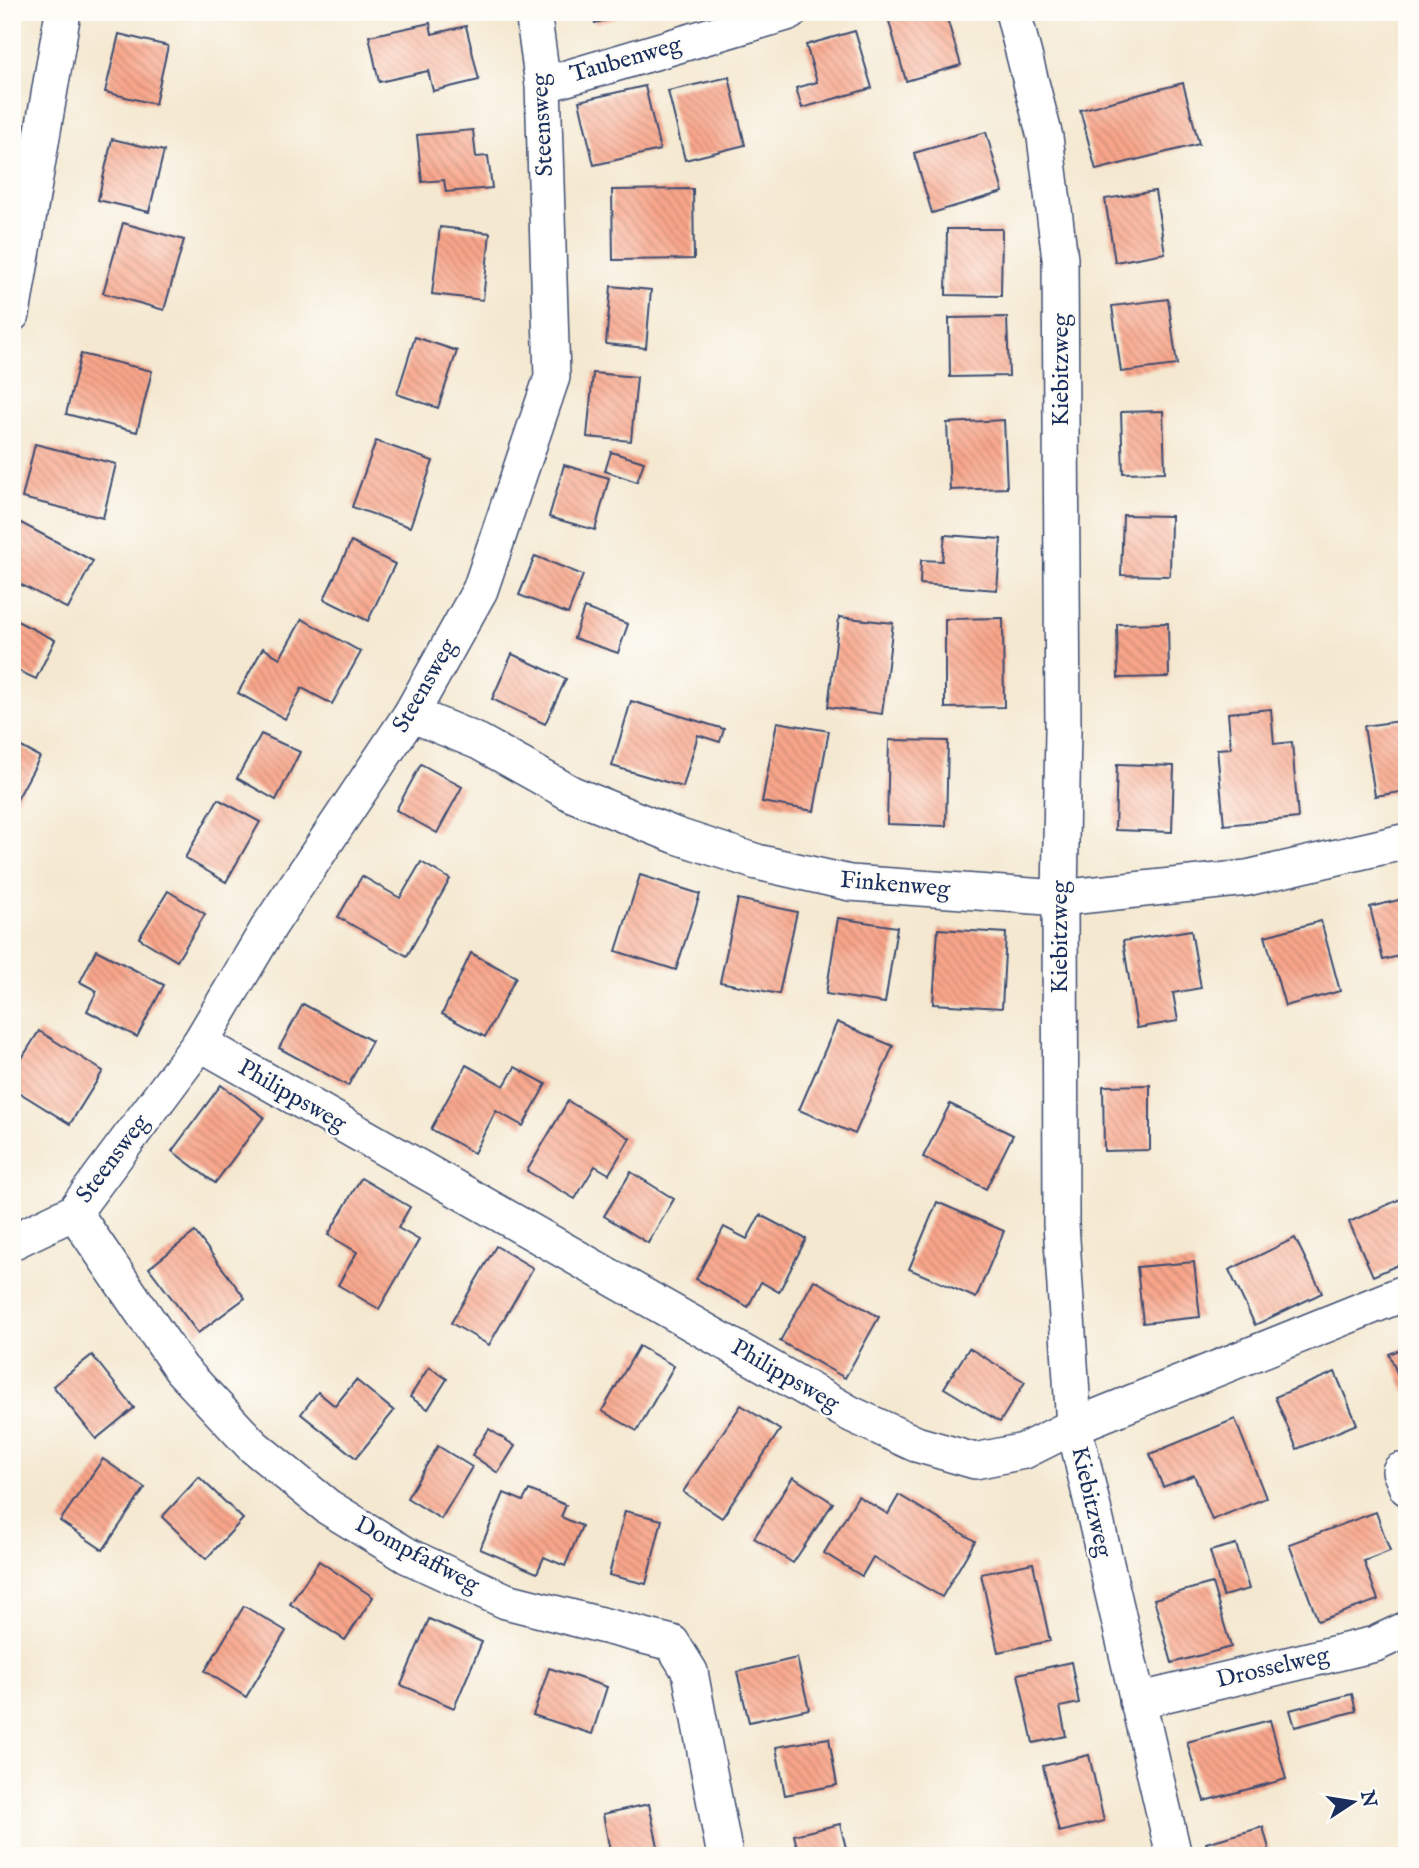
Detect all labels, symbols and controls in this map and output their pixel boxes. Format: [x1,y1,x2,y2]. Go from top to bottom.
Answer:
street label: Taubenweg [567,29,686,91]
street label: Steensweg [525,72,561,177]
street label: Kiebitzweg [1046,313,1077,426]
street label: Steensweg [386,633,465,739]
street label: Finkenweg [839,865,952,905]
street label: Kiebitzweg [1045,880,1076,993]
street label: Philippsweg [232,1053,353,1140]
street label: Steensweg [69,1108,157,1210]
street label: Philippsweg [725,1333,846,1420]
street label: Kiebitzweg [1063,1444,1119,1561]
street label: Dompfaffweg [349,1509,485,1601]
street label: Drosselweg [1214,1640,1333,1696]
north arrow [1318,1766,1388,1836]
text: N [1354,1787,1381,1810]

